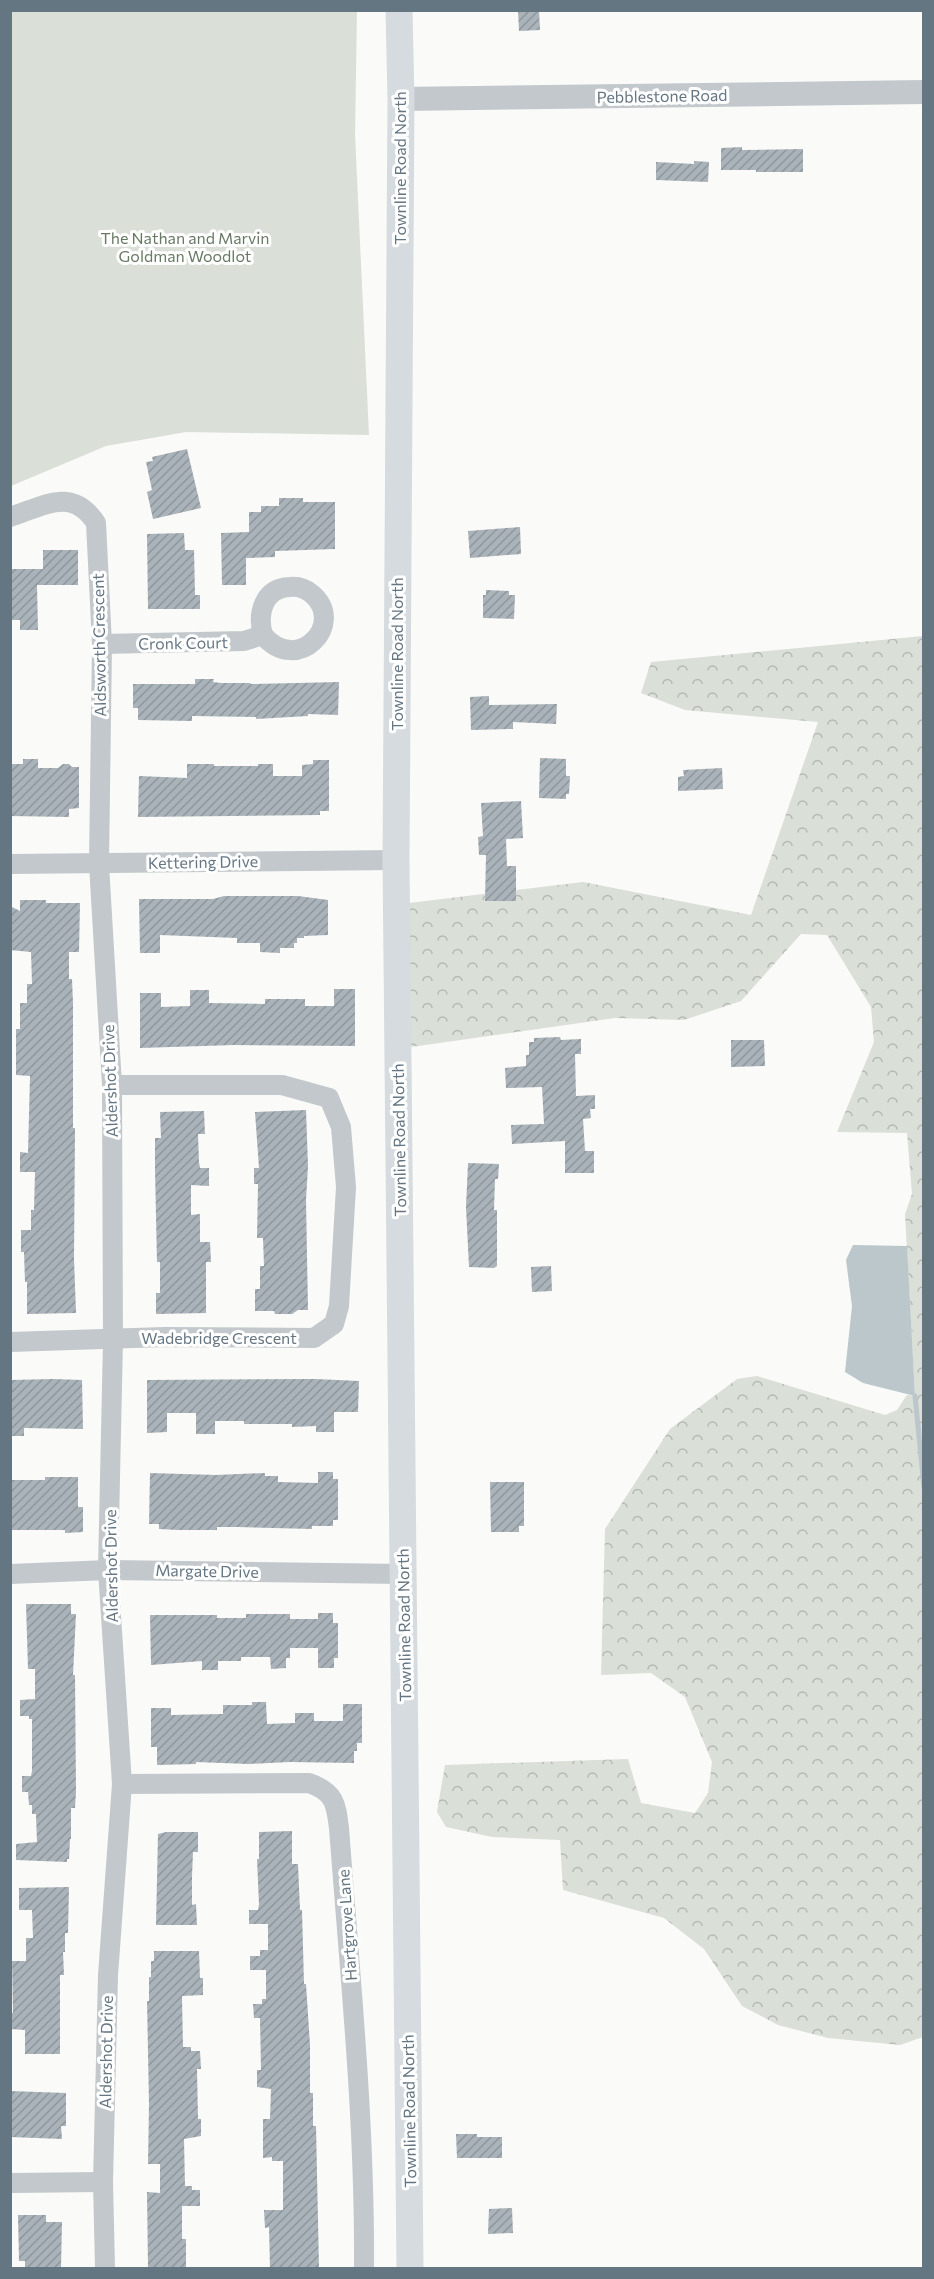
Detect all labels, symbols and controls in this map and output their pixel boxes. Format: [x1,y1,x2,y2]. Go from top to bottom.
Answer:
street label: Pebblestone Road [596,85,728,106]
street label: Townline Road North [390,91,409,245]
park label: The Nathan and Marvin Goldman Woodlot [101,228,269,265]
street label: Aldsworth Crescent [88,573,109,717]
street label: Townline Road North [387,577,406,731]
street label: Cronk Court [138,632,229,653]
street label: Kettering Drive [148,851,258,872]
street label: Aldershot Drive [98,1024,121,1138]
street label: Townline Road North [388,1063,409,1217]
street label: Wadebridge Crescent [141,1328,297,1347]
street label: Aldershot Drive [100,1509,121,1623]
street label: Townline Road North [393,1548,414,1702]
street label: Margate Drive [155,1560,259,1581]
street label: Hartgrove Lane [333,1869,360,1982]
street label: Aldershot Drive [95,1995,116,2109]
street label: Townline Road North [398,2034,419,2188]

